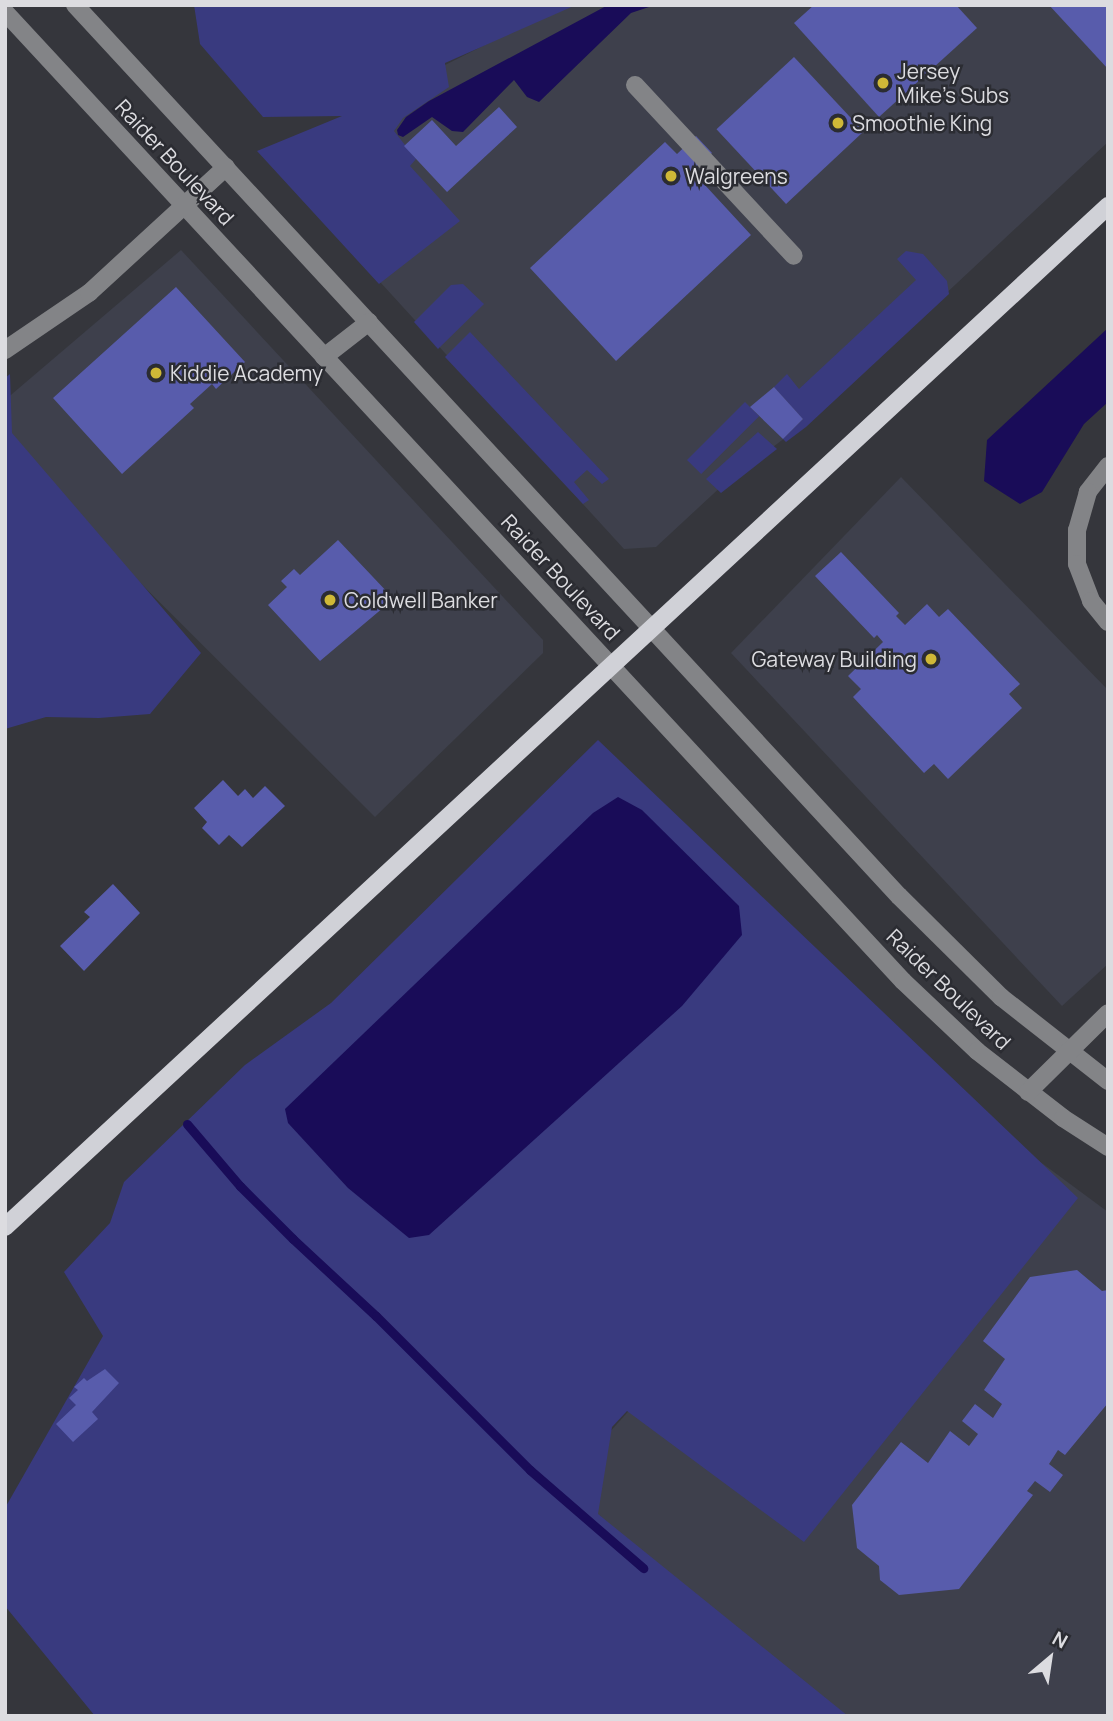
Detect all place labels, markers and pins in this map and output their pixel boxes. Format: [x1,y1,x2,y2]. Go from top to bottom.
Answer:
place label: Jersey Mike's Subs [897,58,1009,108]
marker: Jersey Mike's Subs [875,75,891,91]
place label: Smoothie King [852,110,992,136]
marker: Smoothie King [830,115,846,131]
place label: Walgreens [685,163,788,189]
marker: Walgreens [663,168,679,184]
place label: Kiddie Academy [170,360,323,386]
marker: Kiddie Academy [148,365,164,381]
place label: Coldwell Banker [344,587,498,613]
marker: Coldwell Banker [322,592,338,608]
place label: Gateway Building [751,646,917,672]
marker: Gateway Building [923,651,939,667]

